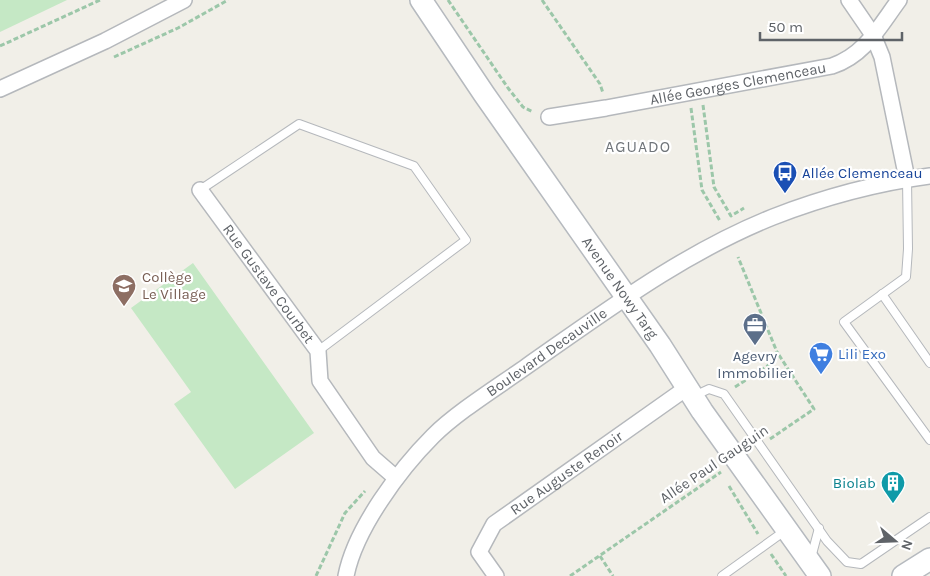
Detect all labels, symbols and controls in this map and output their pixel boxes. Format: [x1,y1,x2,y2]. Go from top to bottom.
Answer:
scale bar [760,10,902,42]
text: 50 m [768,18,803,36]
street label: Allée Georges Clemenceau [648,58,828,109]
district label: AGUADO [605,137,671,156]
bus stop icon: Allée Clemenceau [772,160,798,194]
place label: Allée Clemenceau [802,164,923,182]
street label: Rue Gustave Courbet [219,221,318,347]
street label: Avenue Nowy Targ [578,233,662,343]
place label: Collège Le Village [142,268,206,303]
school or university icon: Collège Le Village [111,273,137,307]
street label: Boulevard Decauville [483,304,610,400]
office icon: Agevry Immobilier [742,312,768,346]
supermarket icon: Lili Exo [808,341,834,375]
place label: Lili Exo [838,345,886,363]
place label: Agevry Immobilier [717,347,793,382]
street label: Allée Paul Gauguin [656,421,772,507]
street label: Rue Auguste Renoir [507,427,627,519]
building icon: Biolab [880,470,906,504]
place label: Biolab [833,474,876,492]
north arrow [870,516,920,566]
text: N [897,538,916,553]

